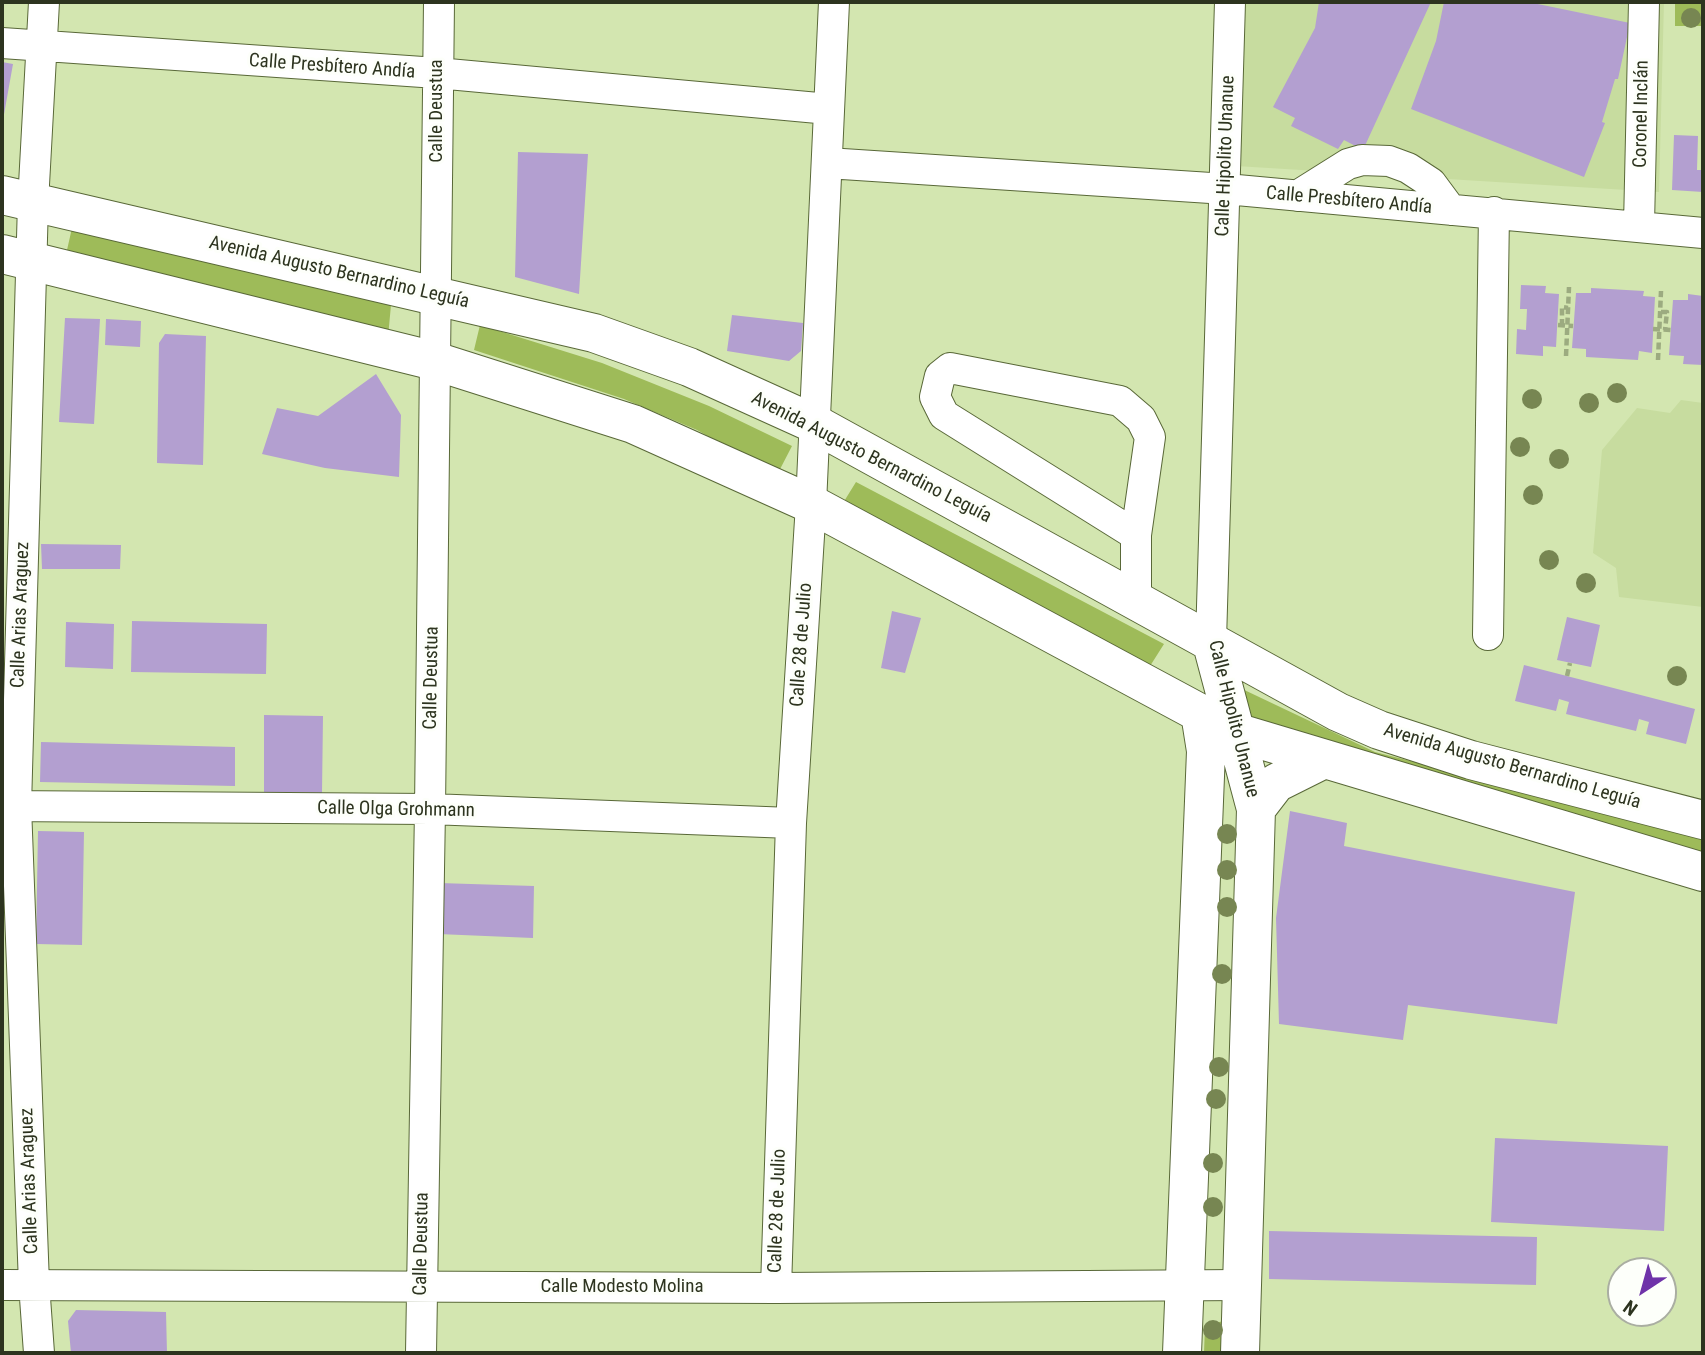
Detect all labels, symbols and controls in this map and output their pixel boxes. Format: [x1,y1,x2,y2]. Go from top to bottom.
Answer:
street label: Calle Presbítero Andía [248,50,416,84]
street label: Calle Deustua [426,59,448,163]
street label: Coronel Inclán [1630,60,1654,168]
street label: Calle Hipolito Unanue [1212,75,1240,237]
street label: Calle Presbítero Andía [1265,182,1433,220]
street label: Avenida Augusto Bernardino Leguía [207,232,471,314]
street label: Avenida Augusto Bernardino Leguía [747,387,995,529]
street label: Calle Arias Araguez [7,541,35,689]
street label: Calle 28 de Julio [786,582,818,708]
street label: Calle Deustua [420,626,444,730]
street label: Calle Hipolito Unanue [1202,638,1264,800]
street label: Avenida Augusto Bernardino Leguía [1381,719,1643,815]
street label: Calle Olga Grohmann [317,797,475,823]
street label: Calle Arias Araguez [16,1107,44,1255]
street label: Calle 28 de Julio [764,1148,792,1274]
street label: Calle Deustua [410,1192,434,1296]
north arrow [1607,1257,1677,1327]
street label: Calle Modesto Molina [541,1276,703,1298]
text: N [1619,1295,1642,1321]

